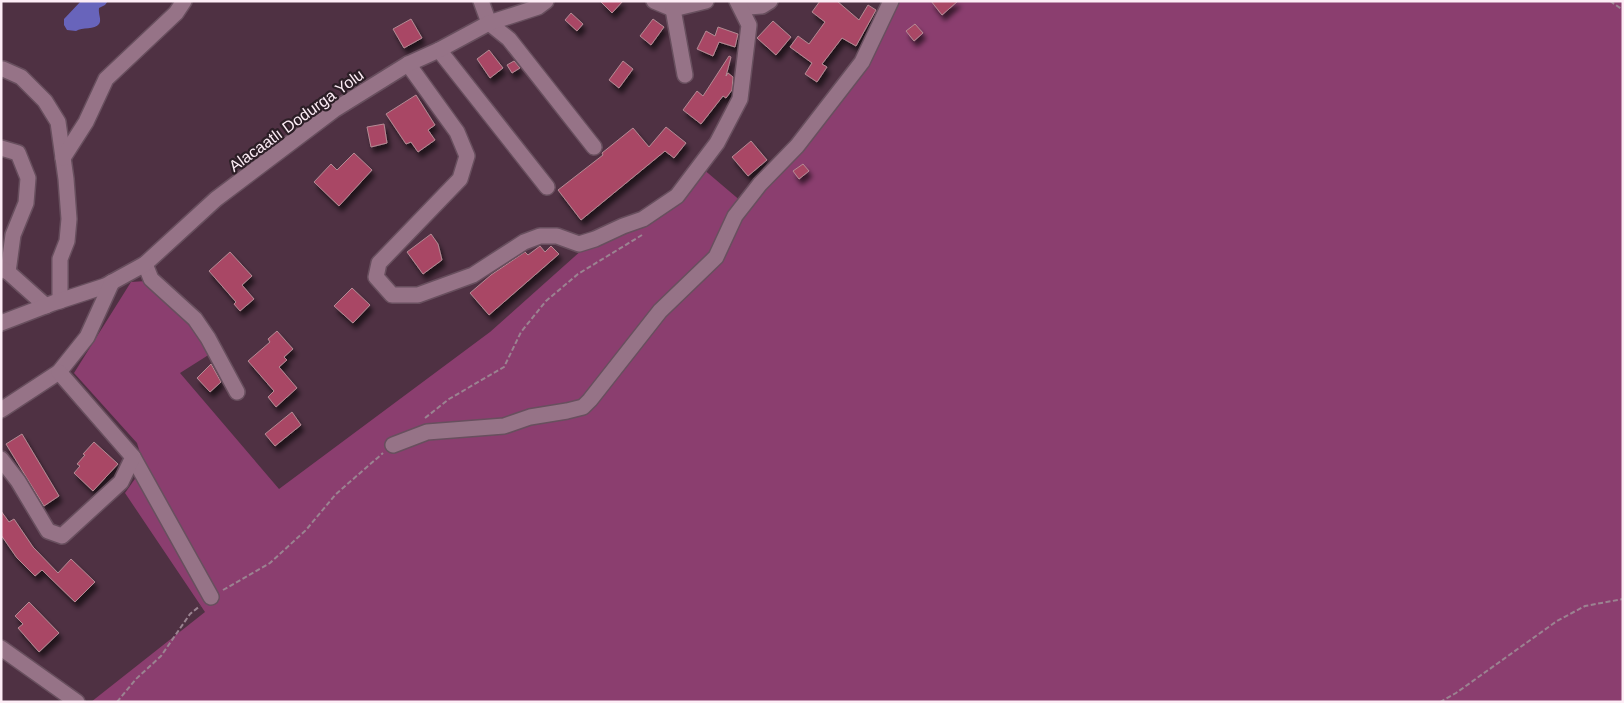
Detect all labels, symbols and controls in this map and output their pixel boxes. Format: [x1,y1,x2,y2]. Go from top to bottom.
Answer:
street label: Alacaatlı Dodurga Yolu [226,66,367,175]

